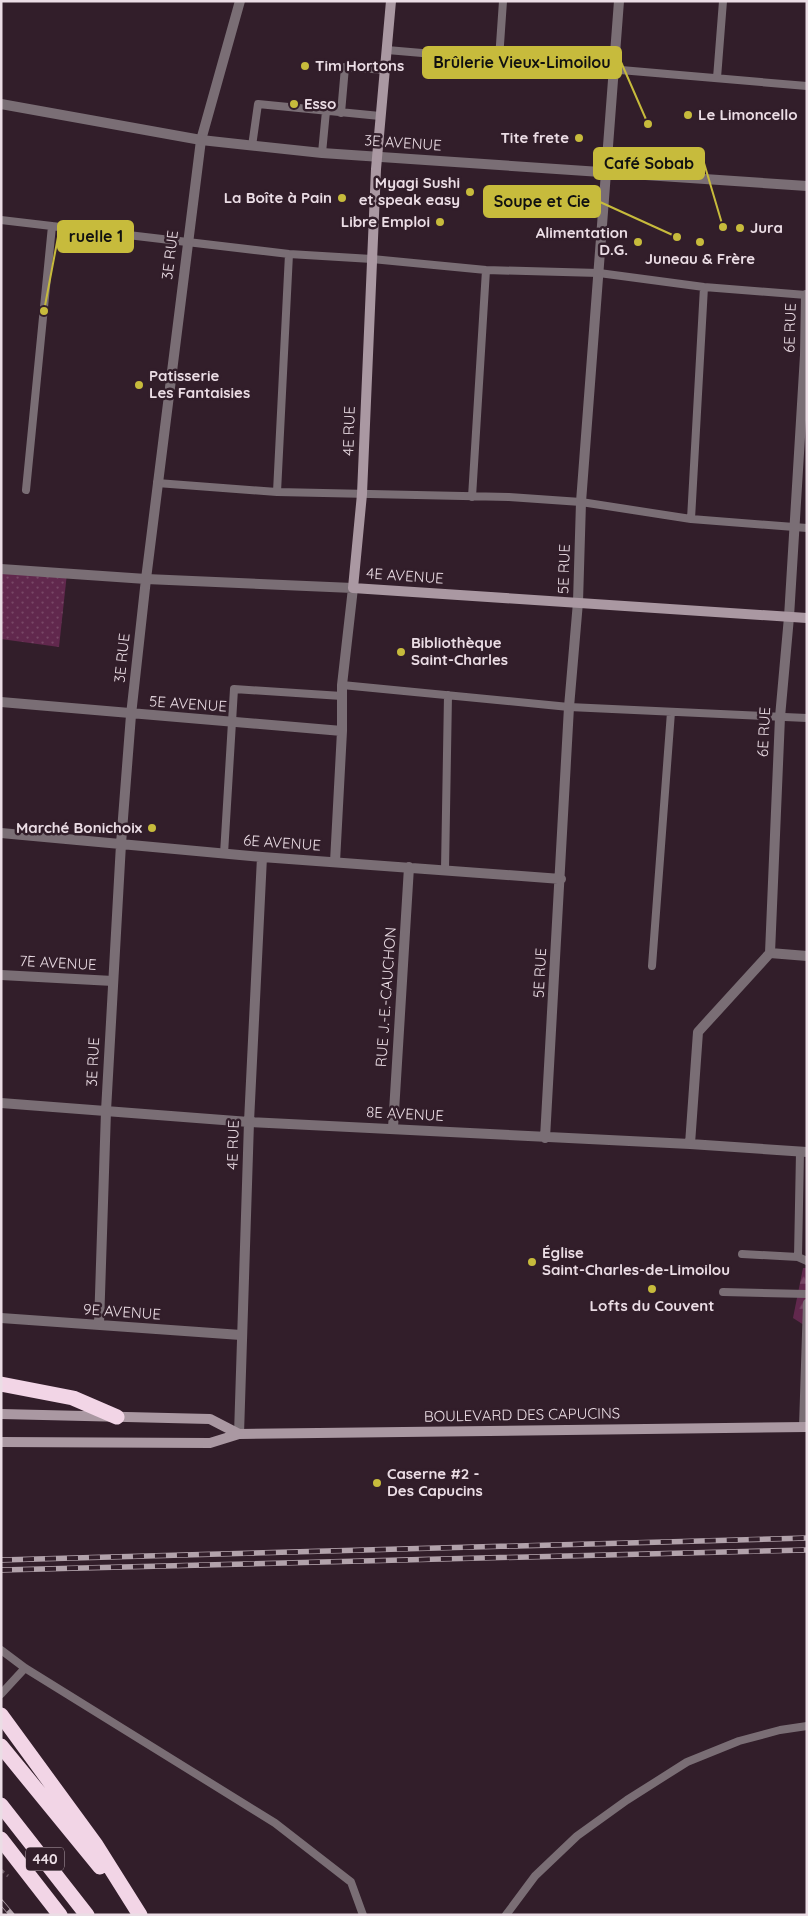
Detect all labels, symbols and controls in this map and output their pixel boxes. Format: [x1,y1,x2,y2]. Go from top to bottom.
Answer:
callout: Brûlerie Vieux-Limoilou [423,47,621,78]
text: Brûlerie Vieux-Limoilou [433,52,611,72]
place label: Tim Hortons [315,56,404,75]
marker: Tim Hortons [299,60,311,72]
place label: Esso [304,94,336,113]
marker: Esso [288,98,300,110]
place label: Le Limoncello [698,105,798,124]
marker: Le Limoncello [682,109,694,121]
place label: Tite frete [500,128,569,147]
street label: 3E AVENUE [364,130,442,155]
marker: Tite frete [573,132,585,144]
callout: Café Sobab [594,148,704,179]
text: Café Sobab [604,153,694,173]
place label: Myagi Sushi et speak easy [359,173,460,209]
marker: Myagi Sushi et speak easy [464,186,476,198]
callout: Soupe et Cie [484,186,600,217]
place label: La Boîte à Pain [224,188,332,207]
text: Soupe et Cie [494,191,590,211]
marker: La Boîte à Pain [336,192,348,204]
place label: Libre Emploi [341,212,430,231]
marker: Libre Emploi [434,216,446,228]
place label: Jura [750,218,783,237]
callout: ruelle 1 [58,221,133,252]
marker: Jura [734,222,746,234]
place label: Alimentation D.G. [536,223,628,259]
text: ruelle 1 [69,226,123,246]
street label: 3E RUE [157,229,182,281]
marker: Alimentation D.G. [632,236,644,248]
marker: Juneau & Frère [694,236,706,248]
place label: Juneau & Frère [645,249,755,268]
street label: 6E RUE [779,303,800,353]
place label: Patisserie Les Fantaisies [149,366,250,402]
marker: Patisserie Les Fantaisies [133,379,145,391]
street label: 4E RUE [338,406,359,456]
street label: 5E RUE [553,544,574,594]
street label: 4E AVENUE [366,563,444,588]
street label: 3E RUE [109,632,134,684]
place label: Bibliothèque Saint-Charles [411,633,508,669]
marker: Bibliothèque Saint-Charles [395,646,407,658]
street label: 5E AVENUE [149,691,227,716]
street label: 6E RUE [753,707,774,757]
place label: Marché Bonichoix [16,818,143,837]
marker: Marché Bonichoix [146,822,158,834]
street label: 6E AVENUE [243,830,321,855]
street label: RUE J.-E.-CAUCHON [371,926,400,1068]
street label: 5E RUE [529,948,550,998]
street label: 7E AVENUE [19,951,97,974]
street label: 3E RUE [82,1037,103,1087]
street label: 8E AVENUE [366,1102,444,1125]
street label: 4E RUE [222,1120,243,1170]
place label: Église Saint-Charles-de-Limoilou [542,1243,730,1279]
marker: Église Saint-Charles-de-Limoilou [526,1256,538,1268]
marker: Lofts du Couvent [646,1283,658,1295]
place label: Lofts du Couvent [590,1296,714,1315]
street label: 9E AVENUE [82,1299,162,1324]
street label: BOULEVARD DES CAPUCINS [424,1403,620,1426]
place label: Caserne #2 - Des Capucins [387,1464,483,1500]
marker: Caserne #2 - Des Capucins [371,1477,383,1489]
road number: 440 [26,1848,64,1870]

